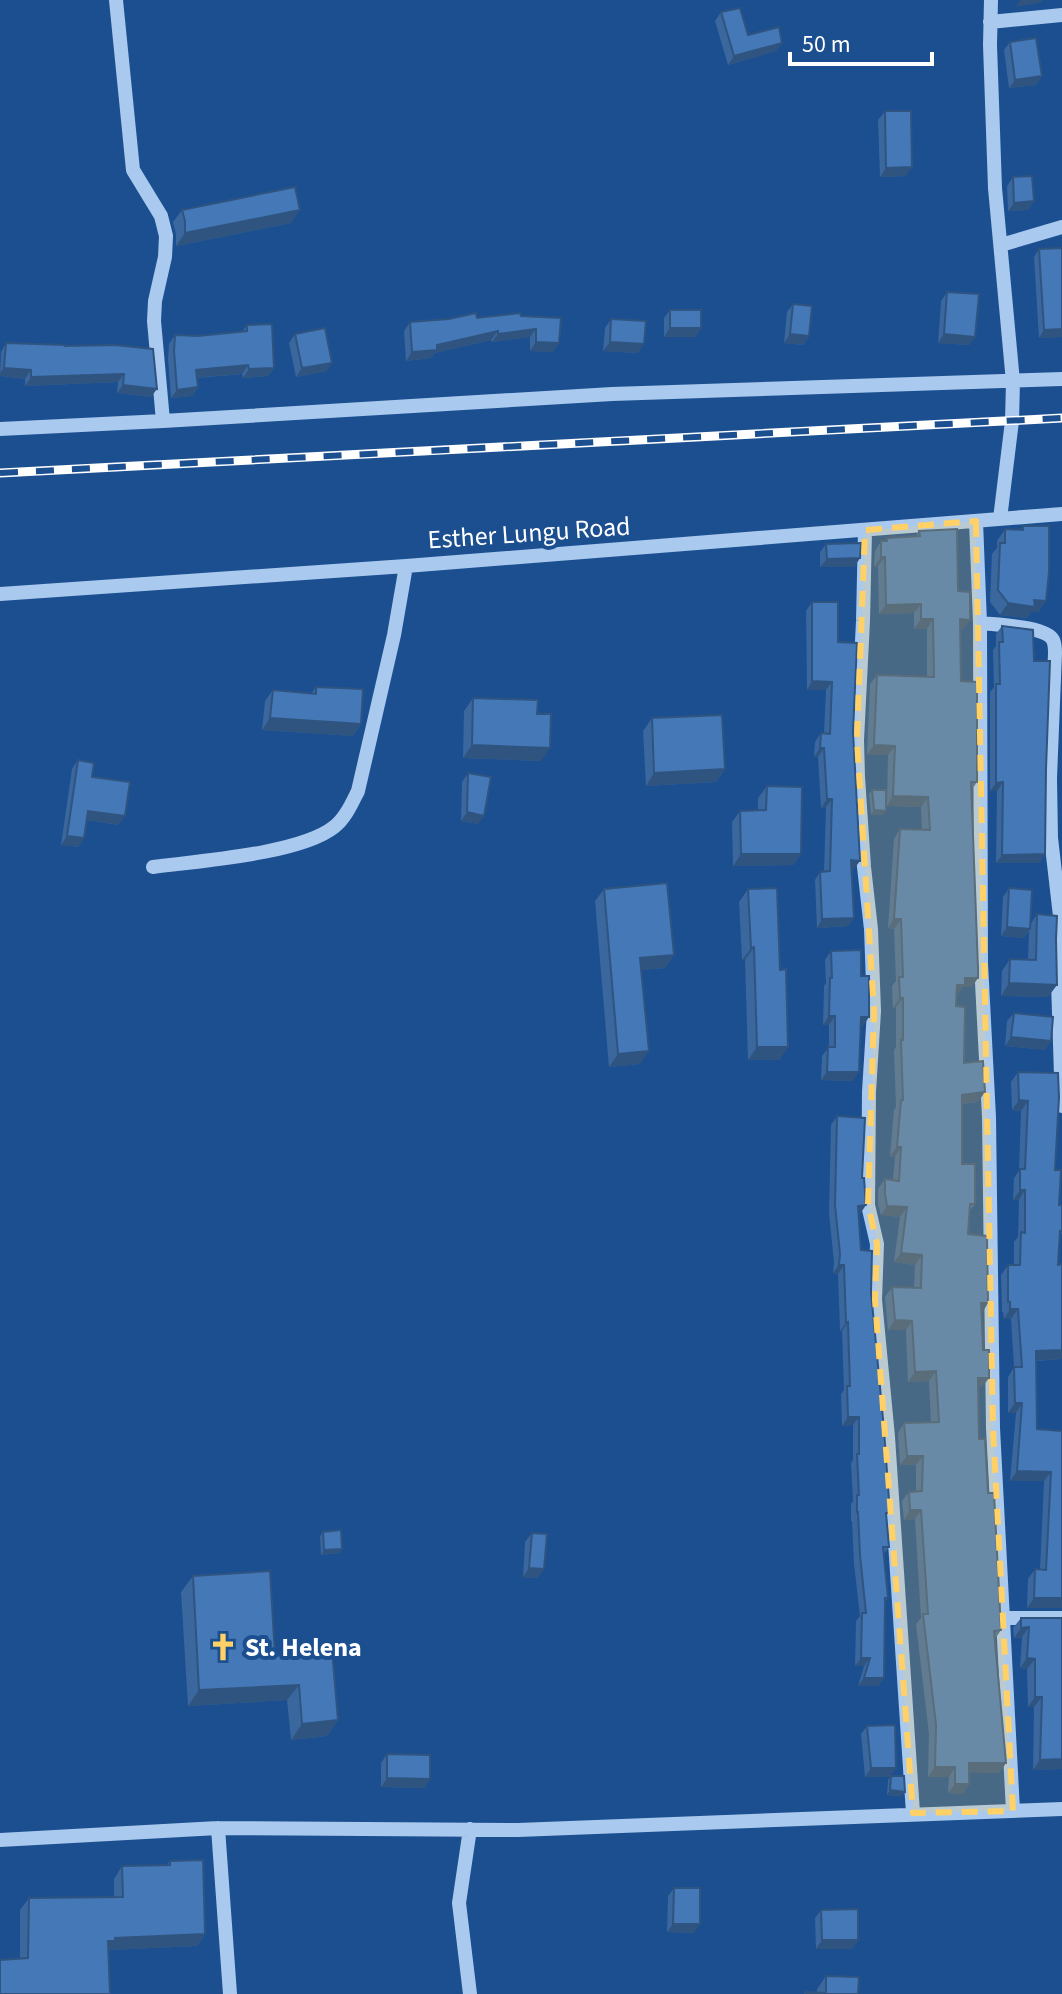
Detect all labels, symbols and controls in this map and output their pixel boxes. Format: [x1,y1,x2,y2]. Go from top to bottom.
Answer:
scale bar [790,16,932,66]
text: 50 m [802,27,851,62]
street label: Esther Lungu Road [426,507,632,559]
place label: St. Helena [245,1629,362,1666]
church icon: St. Helena [208,1632,238,1662]

